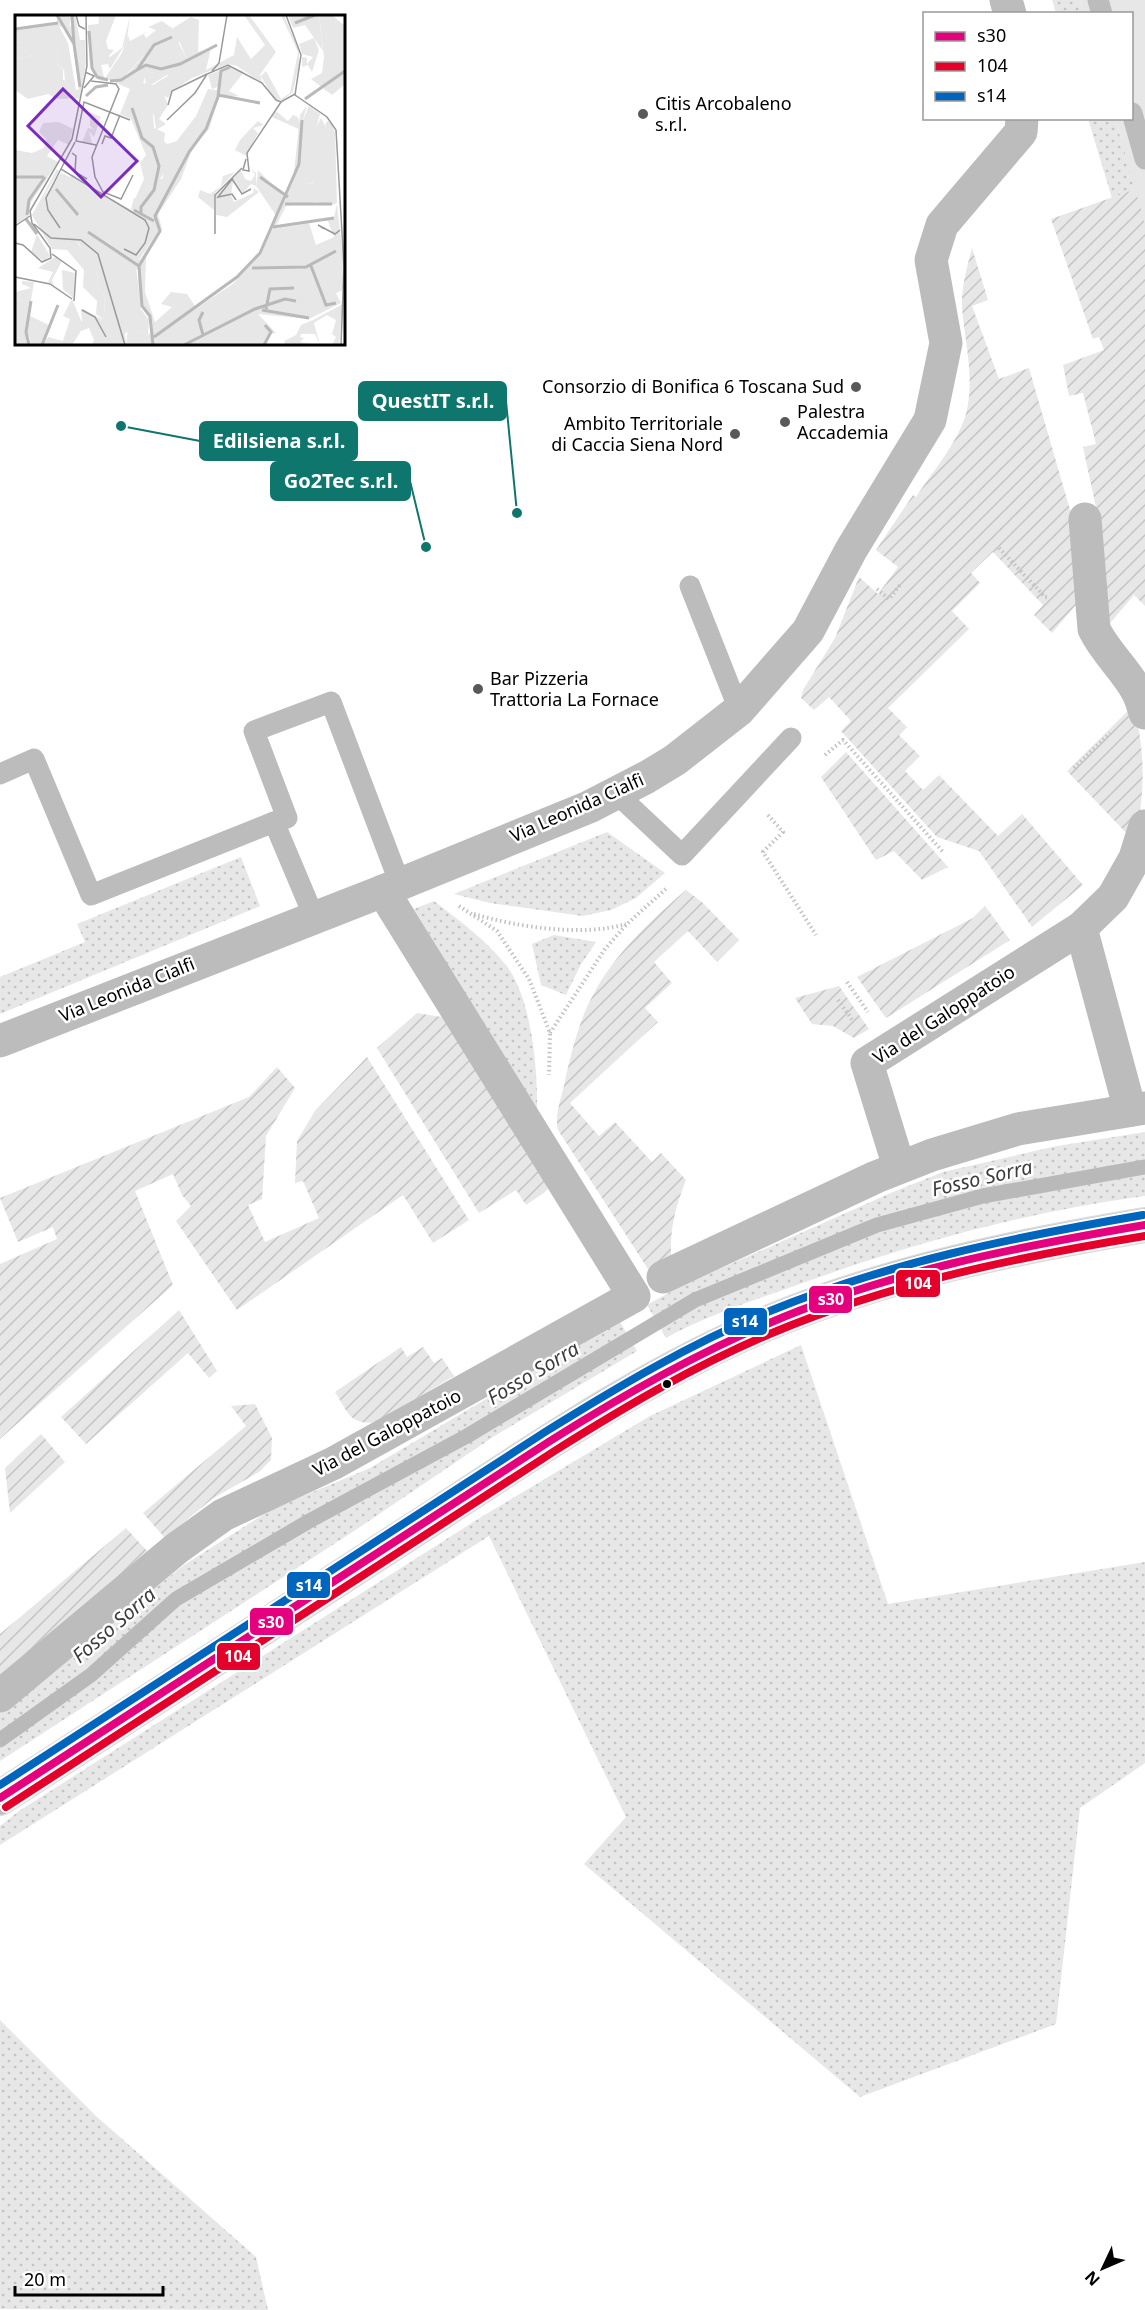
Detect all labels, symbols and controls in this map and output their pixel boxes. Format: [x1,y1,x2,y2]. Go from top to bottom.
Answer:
legend [923,12,1133,120]
inset map [15,15,345,345]
text: s30 [977,23,1006,47]
text: 104 [977,53,1008,77]
text: s14 [977,83,1006,107]
place label: Citis Arcobaleno s.r.l. [655,91,792,136]
marker: Citis Arcobaleno s.r.l. [636,107,650,121]
place label: Consorzio di Bonifica 6 Toscana Sud [542,374,844,398]
marker: Consorzio di Bonifica 6 Toscana Sud [849,380,863,394]
callout: QuestIT s.r.l. [359,382,506,420]
text: QuestIT s.r.l. [372,387,494,414]
place label: Palestra Accademia [797,399,889,444]
place label: Ambito Territoriale di Caccia Siena Nord [551,411,723,456]
marker: Palestra Accademia [778,415,792,429]
callout: Edilsiena s.r.l. [200,422,357,460]
text: Edilsiena s.r.l. [213,427,345,454]
marker: Ambito Territoriale di Caccia Siena Nord [728,427,742,441]
callout: Go2Tec s.r.l. [271,462,410,500]
text: Go2Tec s.r.l. [284,467,398,494]
place label: Bar Pizzeria Trattoria La Fornace [490,666,659,711]
marker: Bar Pizzeria Trattoria La Fornace [471,682,485,696]
street label: Via Leonida Cialfi [506,767,647,847]
street label: Via Leonida Cialfi [55,951,198,1027]
street label: Via del Galoppatoio [868,959,1019,1069]
water label: Fosso Sorra [929,1153,1035,1202]
line badge: 104 [895,1269,941,1298]
text: 104 [904,1272,932,1294]
line badge: s30 [808,1285,853,1314]
text: s30 [818,1288,844,1310]
line badge: s14 [723,1307,768,1336]
text: s14 [732,1310,758,1332]
water label: Fosso Sorra [482,1335,584,1411]
unlabelled marker [661,1378,673,1390]
street label: Via del Galoppatoio [308,1383,465,1481]
line badge: s14 [286,1571,331,1599]
text: s14 [296,1574,322,1596]
water label: Fosso Sorra [66,1581,161,1669]
line badge: s30 [249,1607,294,1636]
text: s30 [258,1611,284,1633]
line badge: 104 [216,1642,261,1671]
text: 104 [224,1645,252,1667]
north arrow [1073,2238,1133,2298]
scale bar [15,2259,164,2297]
text: N [1080,2266,1105,2291]
text: 20 m [24,2267,66,2291]

